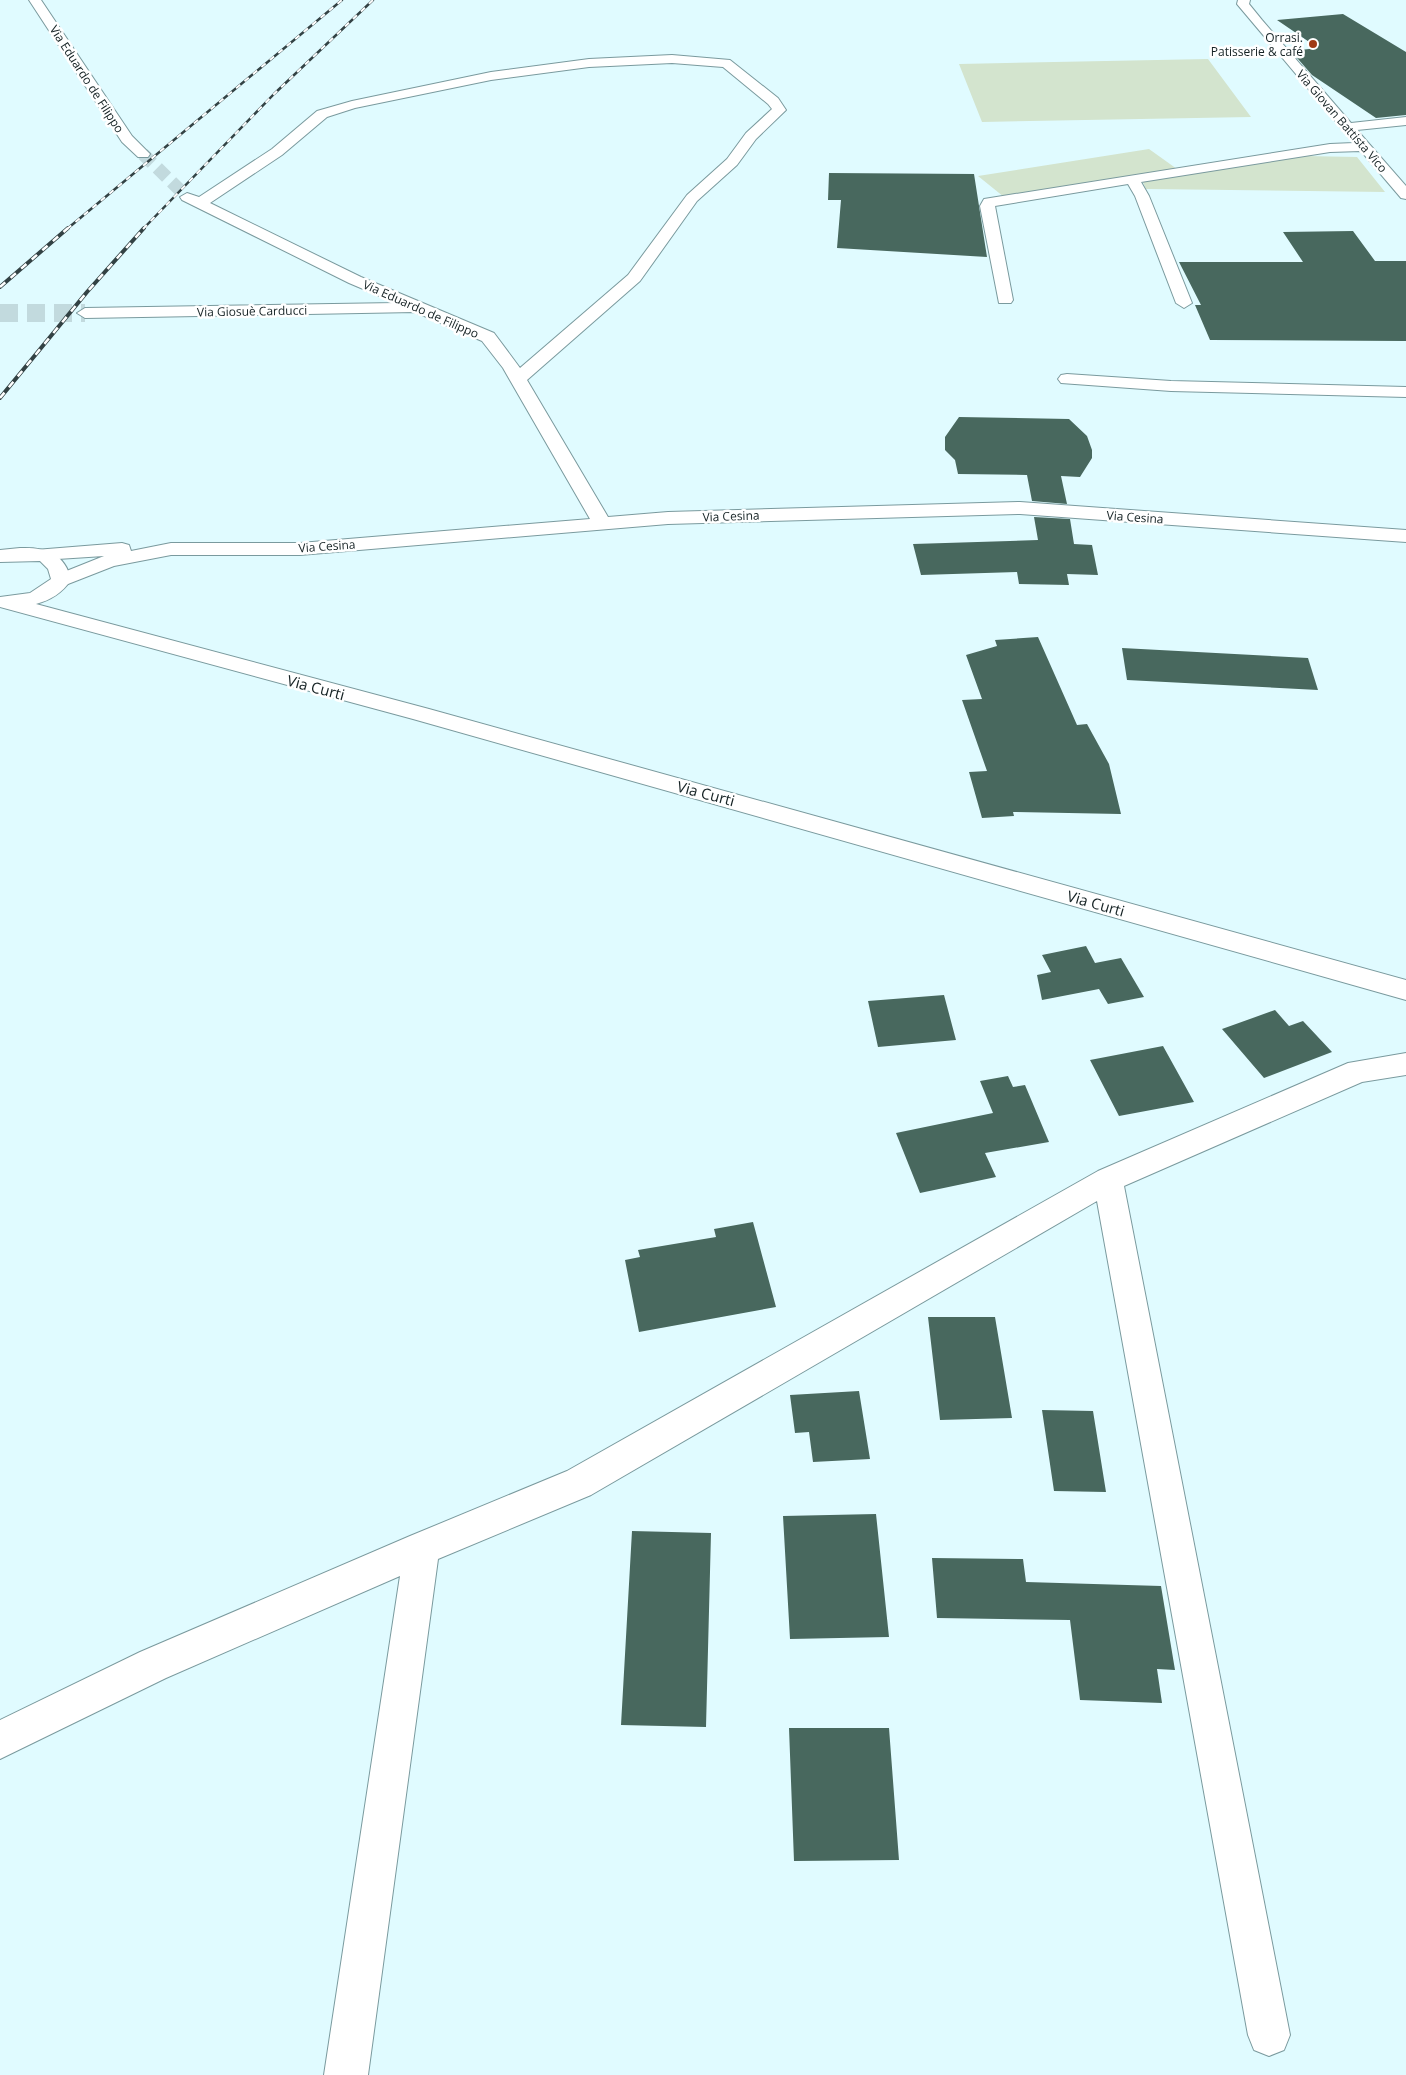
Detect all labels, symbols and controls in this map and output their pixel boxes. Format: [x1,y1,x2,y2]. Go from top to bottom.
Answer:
street label: Via Eduardo de Filippo [46,22,128,136]
place label: Orrasi. Patisserie & café [1211,29,1303,60]
marker: Orrasi. Patisserie & café [1307,38,1319,50]
street label: Via Giovan Battista Vico [1293,66,1391,176]
street label: Via Eduardo de Filippo [360,276,482,342]
street label: Via Giosuè Carducci [197,302,307,320]
street label: Via Cesina [702,507,760,525]
street label: Via Cesina [1106,507,1164,527]
street label: Via Cesina [298,536,356,556]
street label: Via Curti [285,670,347,704]
street label: Via Curti [675,776,737,810]
street label: Via Curti [1065,885,1127,921]

